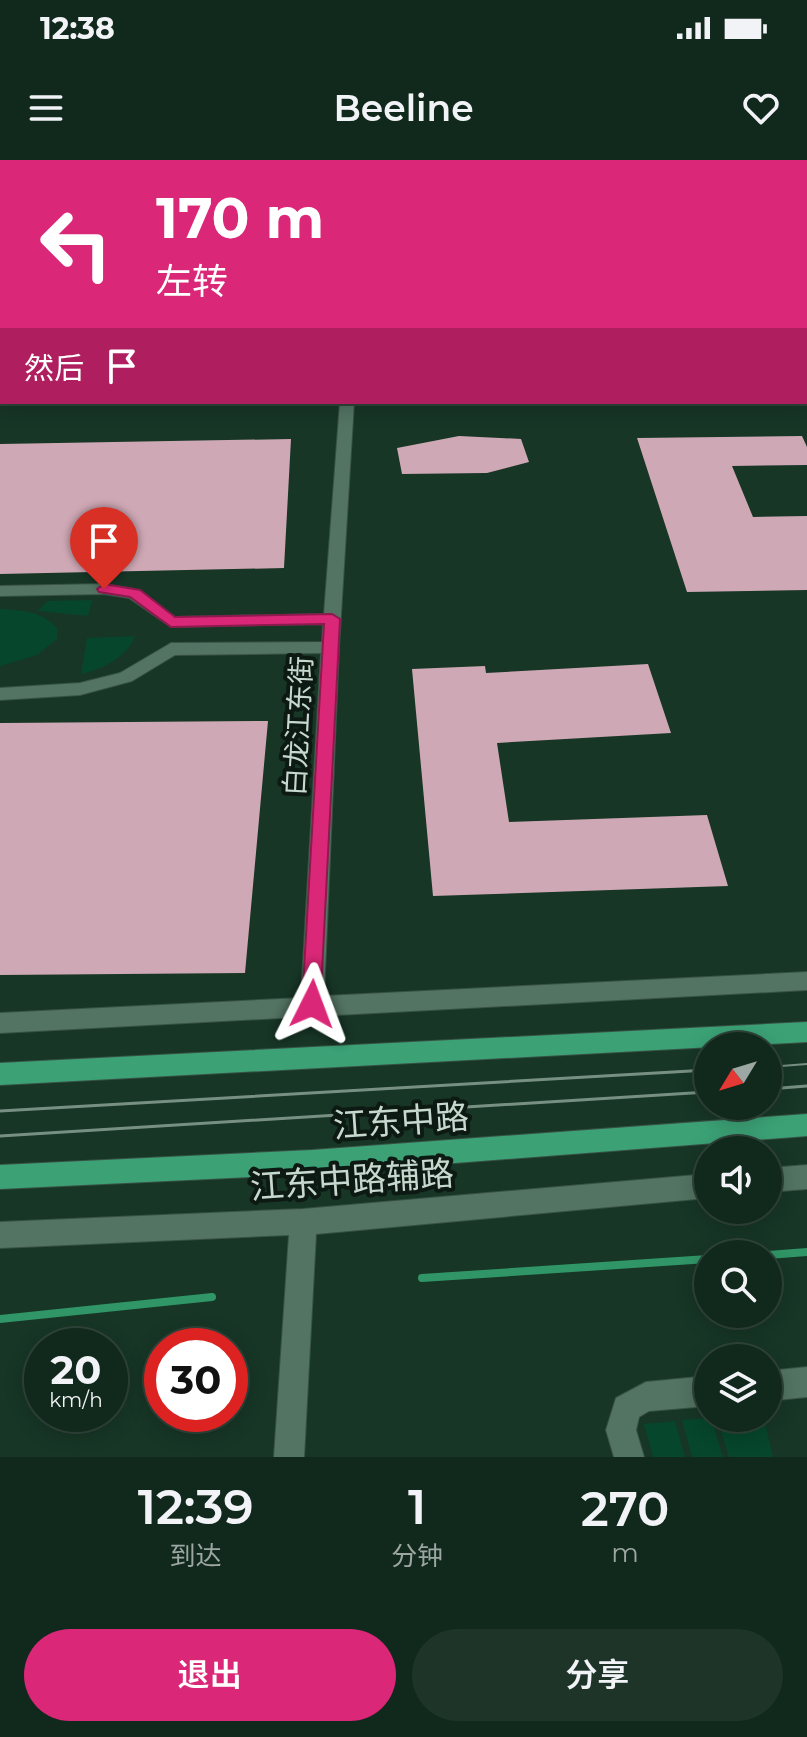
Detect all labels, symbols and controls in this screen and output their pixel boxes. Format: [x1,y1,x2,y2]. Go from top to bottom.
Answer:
text: 12:38 [40,10,115,47]
icon: menu [24,86,68,130]
text: Beeline [333,86,474,130]
icon: heart [739,86,783,130]
text: 170 m [156,184,324,252]
icon: left [24,192,128,296]
text: 左转 [156,259,228,303]
icon: arrive [100,344,144,388]
text: 然后 [24,350,84,387]
pin [70,507,138,589]
icon: arrive [82,519,126,563]
street label: 白龙江东街 [277,655,319,797]
position arrow [270,962,354,1046]
north arrow [694,1032,782,1120]
map controls [694,1032,782,1432]
street label: 江东中路 [332,1095,470,1147]
button: sound [694,1136,782,1224]
street label: 江东中路辅路 [249,1152,455,1208]
button: search [694,1240,782,1328]
speed limit sign: 30 [144,1328,248,1432]
button: layers [694,1344,782,1432]
text: 20 [51,1345,101,1394]
text: km/h [49,1388,103,1412]
text: 12:39 [138,1478,254,1536]
text: 1 [408,1478,426,1536]
text: 270 [581,1480,669,1538]
text: m [611,1537,639,1569]
text: 到达 [170,1540,222,1572]
text: 分钟 [391,1540,443,1572]
button: 退出 [24,1629,396,1721]
button: 分享 [412,1629,783,1721]

